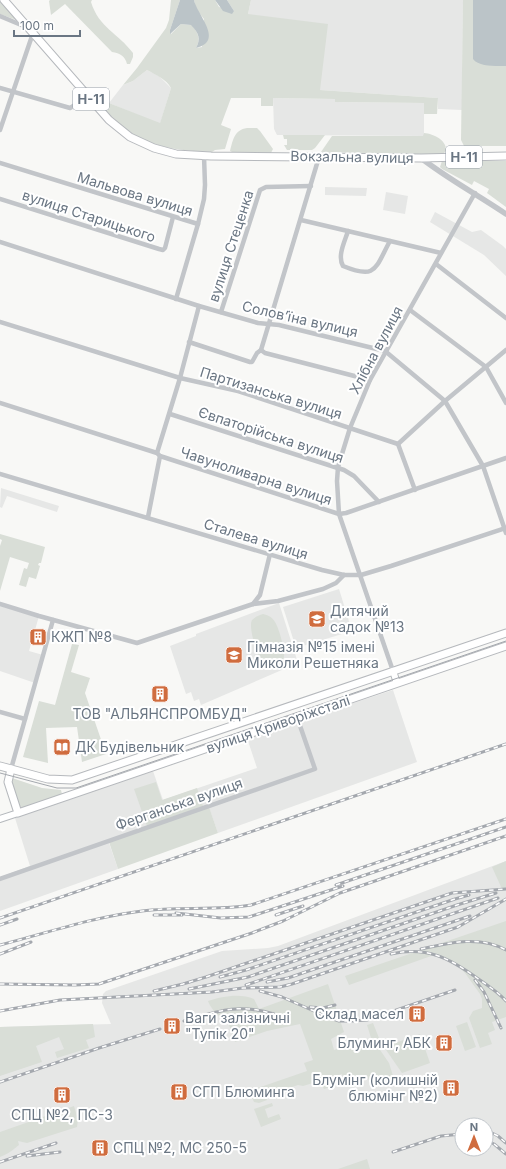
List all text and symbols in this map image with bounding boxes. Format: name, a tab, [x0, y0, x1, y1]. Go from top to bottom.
scale bar	[14, 12, 80, 38]
text: 100 m	[20, 18, 54, 33]
road number: Н-11	[73, 88, 109, 110]
road number: Н-11	[446, 146, 482, 168]
street label: Вокзальна вулиця	[290, 147, 414, 166]
street label: Мальвова вулиця	[75, 168, 195, 219]
street label: вулиця Старицького	[20, 186, 158, 245]
street label: вулиця Стеценка	[204, 188, 257, 304]
street label: Соловʼїна вулиця	[241, 297, 360, 340]
street label: Хлібна вулиця	[345, 303, 406, 397]
street label: Партизанська вулиця	[198, 363, 344, 422]
street label: Євпаторійська вулиця	[196, 403, 346, 466]
street label: Чавуноливарна вулиця	[178, 443, 334, 508]
street label: Сталева вулиця	[202, 515, 310, 562]
place label: Дитячий садок №13	[330, 602, 404, 635]
school or university icon: Дитячий садок №13	[307, 609, 327, 629]
building icon: КЖП №8	[28, 627, 48, 647]
place label: КЖП №8	[51, 628, 112, 645]
place label: Гімназія №15 імені Миколи Решетняка	[247, 638, 379, 671]
school or university icon: Гімназія №15 імені Миколи Решетняка	[224, 645, 244, 665]
building icon: ТОВ "АЛЬЯНСПРОМБУД"	[150, 684, 170, 704]
street label: вулиця Криворіжсталі	[204, 691, 352, 756]
place label: ТОВ "АЛЬЯНСПРОМБУД"	[72, 705, 248, 722]
library icon: ДК Будівельник	[52, 737, 72, 757]
place label: ДК Будівельник	[75, 738, 185, 755]
street label: Ферганська вулиця	[113, 774, 245, 833]
building icon: Склад масел	[407, 1004, 427, 1024]
place label: Склад масел	[315, 1005, 404, 1022]
place label: Ваги залізничні "Тупік 20"	[185, 1009, 290, 1042]
building icon: Ваги залізничні "Тупік 20"	[162, 1016, 182, 1036]
building icon: Блуминг, АБК	[434, 1033, 454, 1053]
place label: Блуминг, АБК	[338, 1034, 432, 1051]
place label: Блумінг (колишній блюмінг №2)	[312, 1071, 438, 1104]
building icon: Блумінг (колишній блюмінг №2)	[441, 1078, 461, 1098]
building icon: СГП Блюминга	[169, 1082, 189, 1102]
place label: СГП Блюминга	[192, 1083, 295, 1100]
building icon: СПЦ №2, ПС-3	[52, 1085, 72, 1105]
place label: СПЦ №2, ПС-3	[11, 1106, 113, 1123]
north arrow	[454, 1117, 494, 1157]
text: N	[470, 1120, 478, 1134]
building icon: СПЦ №2, МС 250-5	[90, 1138, 110, 1158]
place label: СПЦ №2, МС 250-5	[113, 1139, 247, 1156]

